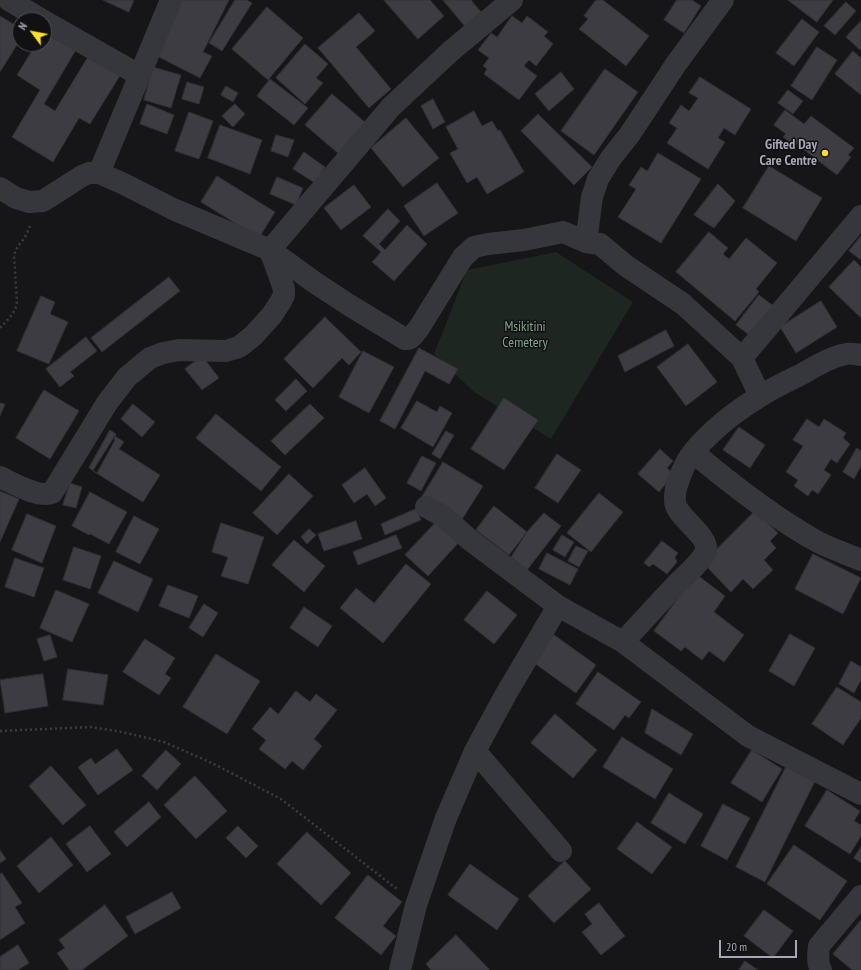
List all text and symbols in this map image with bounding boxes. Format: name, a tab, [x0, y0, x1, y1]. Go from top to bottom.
north arrow	[12, 12, 52, 52]
text: N	[15, 20, 30, 32]
place label: Gifted Day Care Centre	[760, 137, 817, 170]
marker: Gifted Day Care Centre	[820, 148, 830, 158]
park label: Msikitini Cemetery	[502, 319, 548, 352]
scale bar	[721, 932, 799, 958]
text: 20 m	[726, 939, 747, 954]

